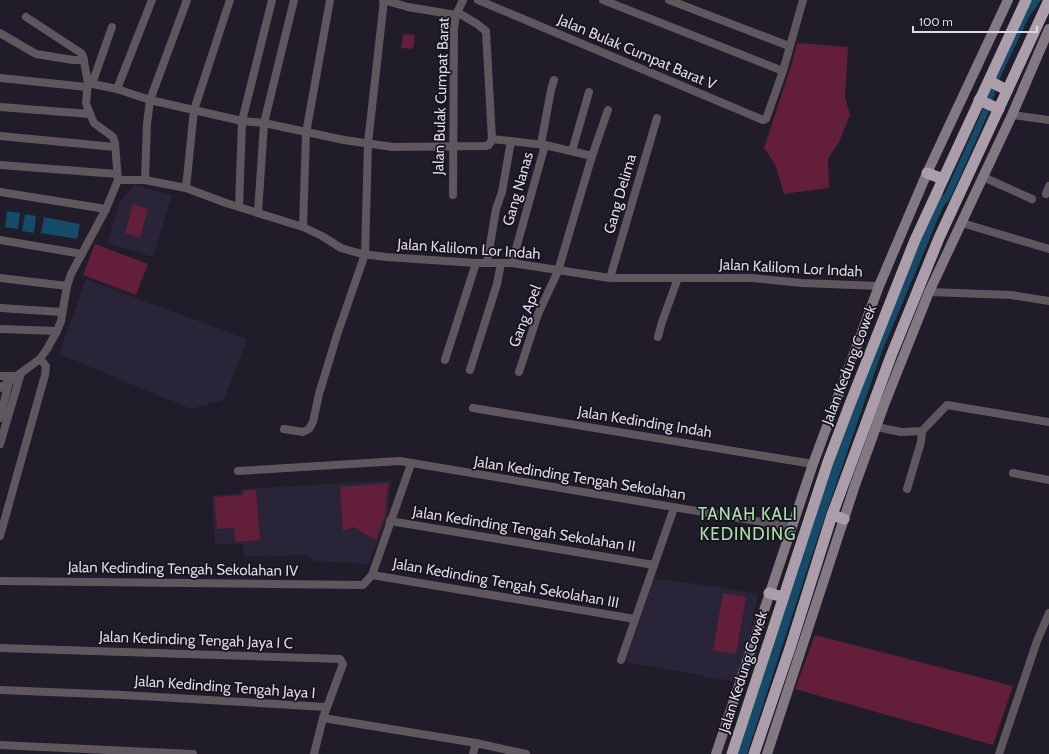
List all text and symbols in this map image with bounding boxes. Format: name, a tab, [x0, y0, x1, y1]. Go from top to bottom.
scale bar	[913, 8, 1037, 34]
street label: Jalan Bulak Cumpat Barat V	[554, 10, 720, 94]
text: 100 m	[919, 14, 953, 29]
street label: Jalan Bulak Cumpat Barat	[429, 17, 453, 176]
street label: Gang Nanas	[499, 150, 537, 228]
street label: Gang Delima	[600, 151, 640, 236]
street label: Jalan Kalilom Lor Indah	[396, 235, 541, 263]
street label: Jalan Kalilom Lor Indah	[718, 255, 863, 281]
street label: Gang Apel	[505, 282, 545, 350]
street label: Jalan Kedung Cowek	[818, 302, 880, 428]
street label: Jalan Kedinding Indah	[576, 402, 713, 441]
street label: Jalan Kedinding Tengah Sekolahan	[472, 452, 687, 504]
street label: Jalan Kedinding Tengah Sekolahan II	[410, 502, 637, 556]
district label: TANAH KALI KEDINDING	[698, 504, 798, 544]
street label: Jalan Kedinding Tengah Sekolahan III	[391, 554, 620, 612]
street label: Jalan Kedinding Tengah Sekolahan IV	[67, 558, 299, 580]
street label: Jalan Kedung Cowek	[715, 609, 771, 736]
street label: Jalan Kedinding Tengah Jaya I C	[98, 628, 293, 652]
street label: Jalan Kedinding Tengah Jaya I	[133, 672, 316, 702]

